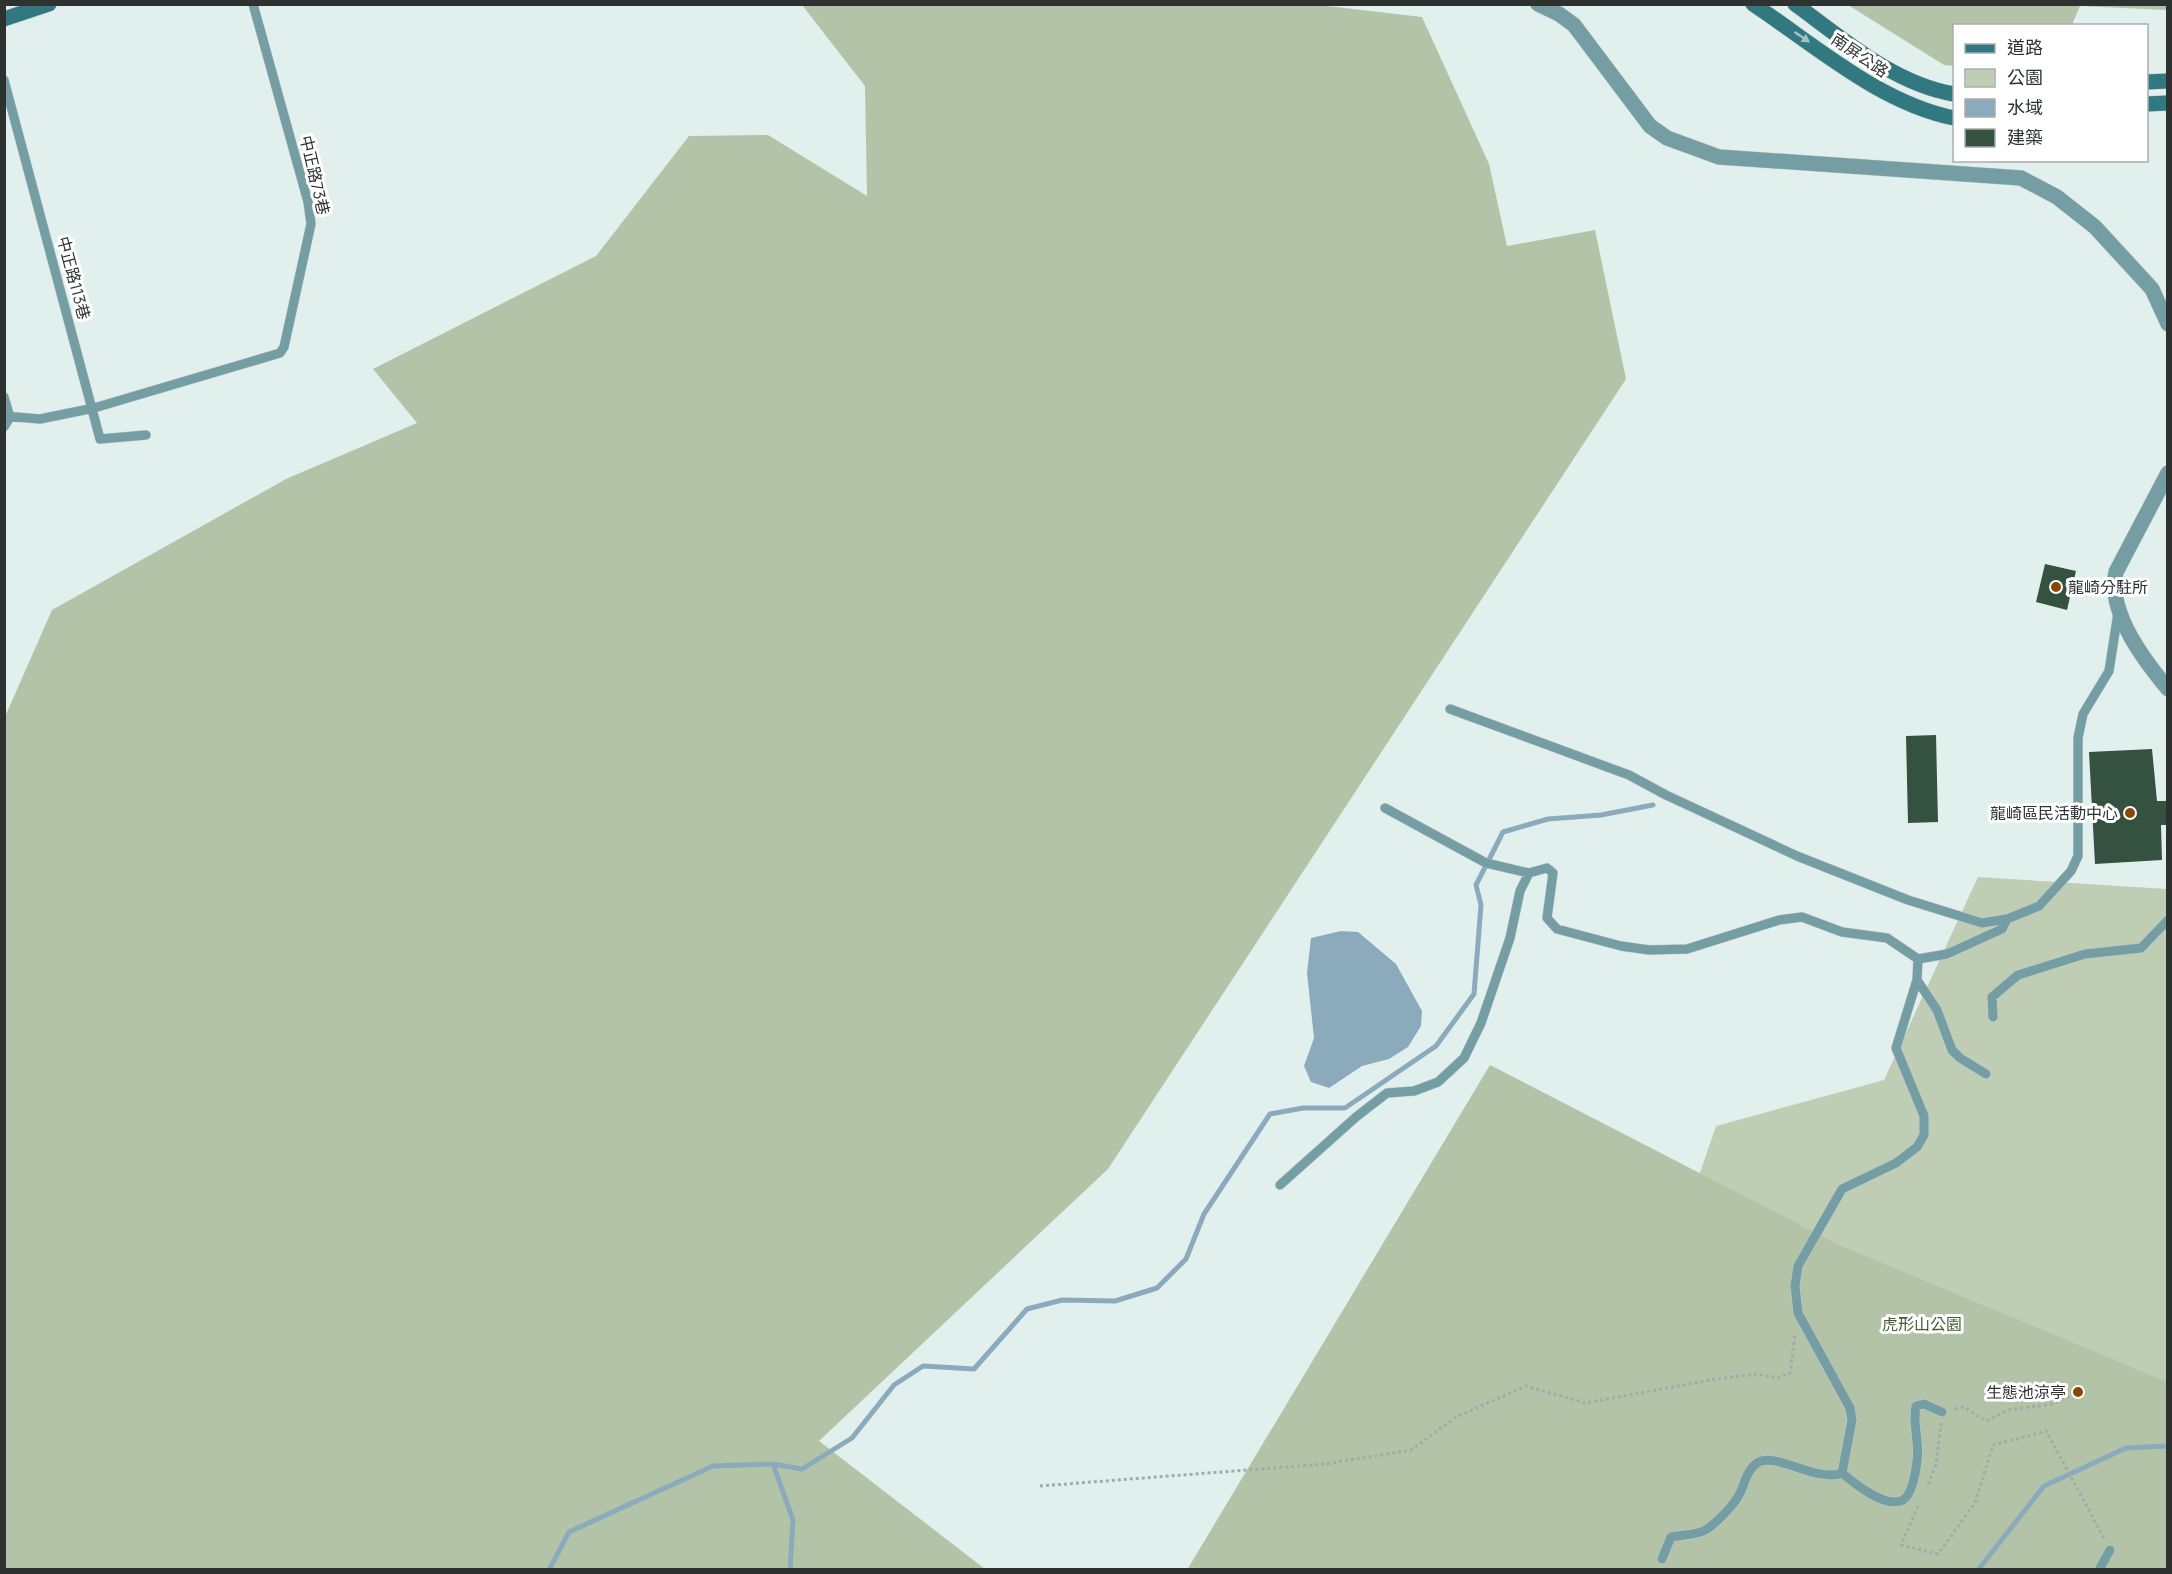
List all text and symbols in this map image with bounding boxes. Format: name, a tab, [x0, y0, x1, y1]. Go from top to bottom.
legend	[1953, 24, 2148, 162]
street label: 南屏公路	[1827, 28, 1893, 82]
one-way arrow	[1794, 31, 1810, 42]
text: 道路	[2007, 35, 2043, 59]
text: 公園	[2007, 65, 2043, 89]
text: 水域	[2007, 95, 2043, 119]
text: 建築	[2007, 125, 2043, 149]
street label: 中正路73巷	[295, 133, 335, 217]
street label: 中正路113巷	[52, 234, 96, 322]
place label: 龍崎分駐所	[2068, 576, 2148, 598]
marker: 龍崎分駐所	[2049, 580, 2063, 594]
place label: 龍崎區民活動中心	[1990, 802, 2118, 824]
marker: 龍崎區民活動中心	[2123, 806, 2137, 820]
park label: 虎形山公園	[1882, 1313, 1962, 1335]
place label: 生態池涼亭	[1986, 1381, 2066, 1403]
marker: 生態池涼亭	[2071, 1385, 2085, 1399]

